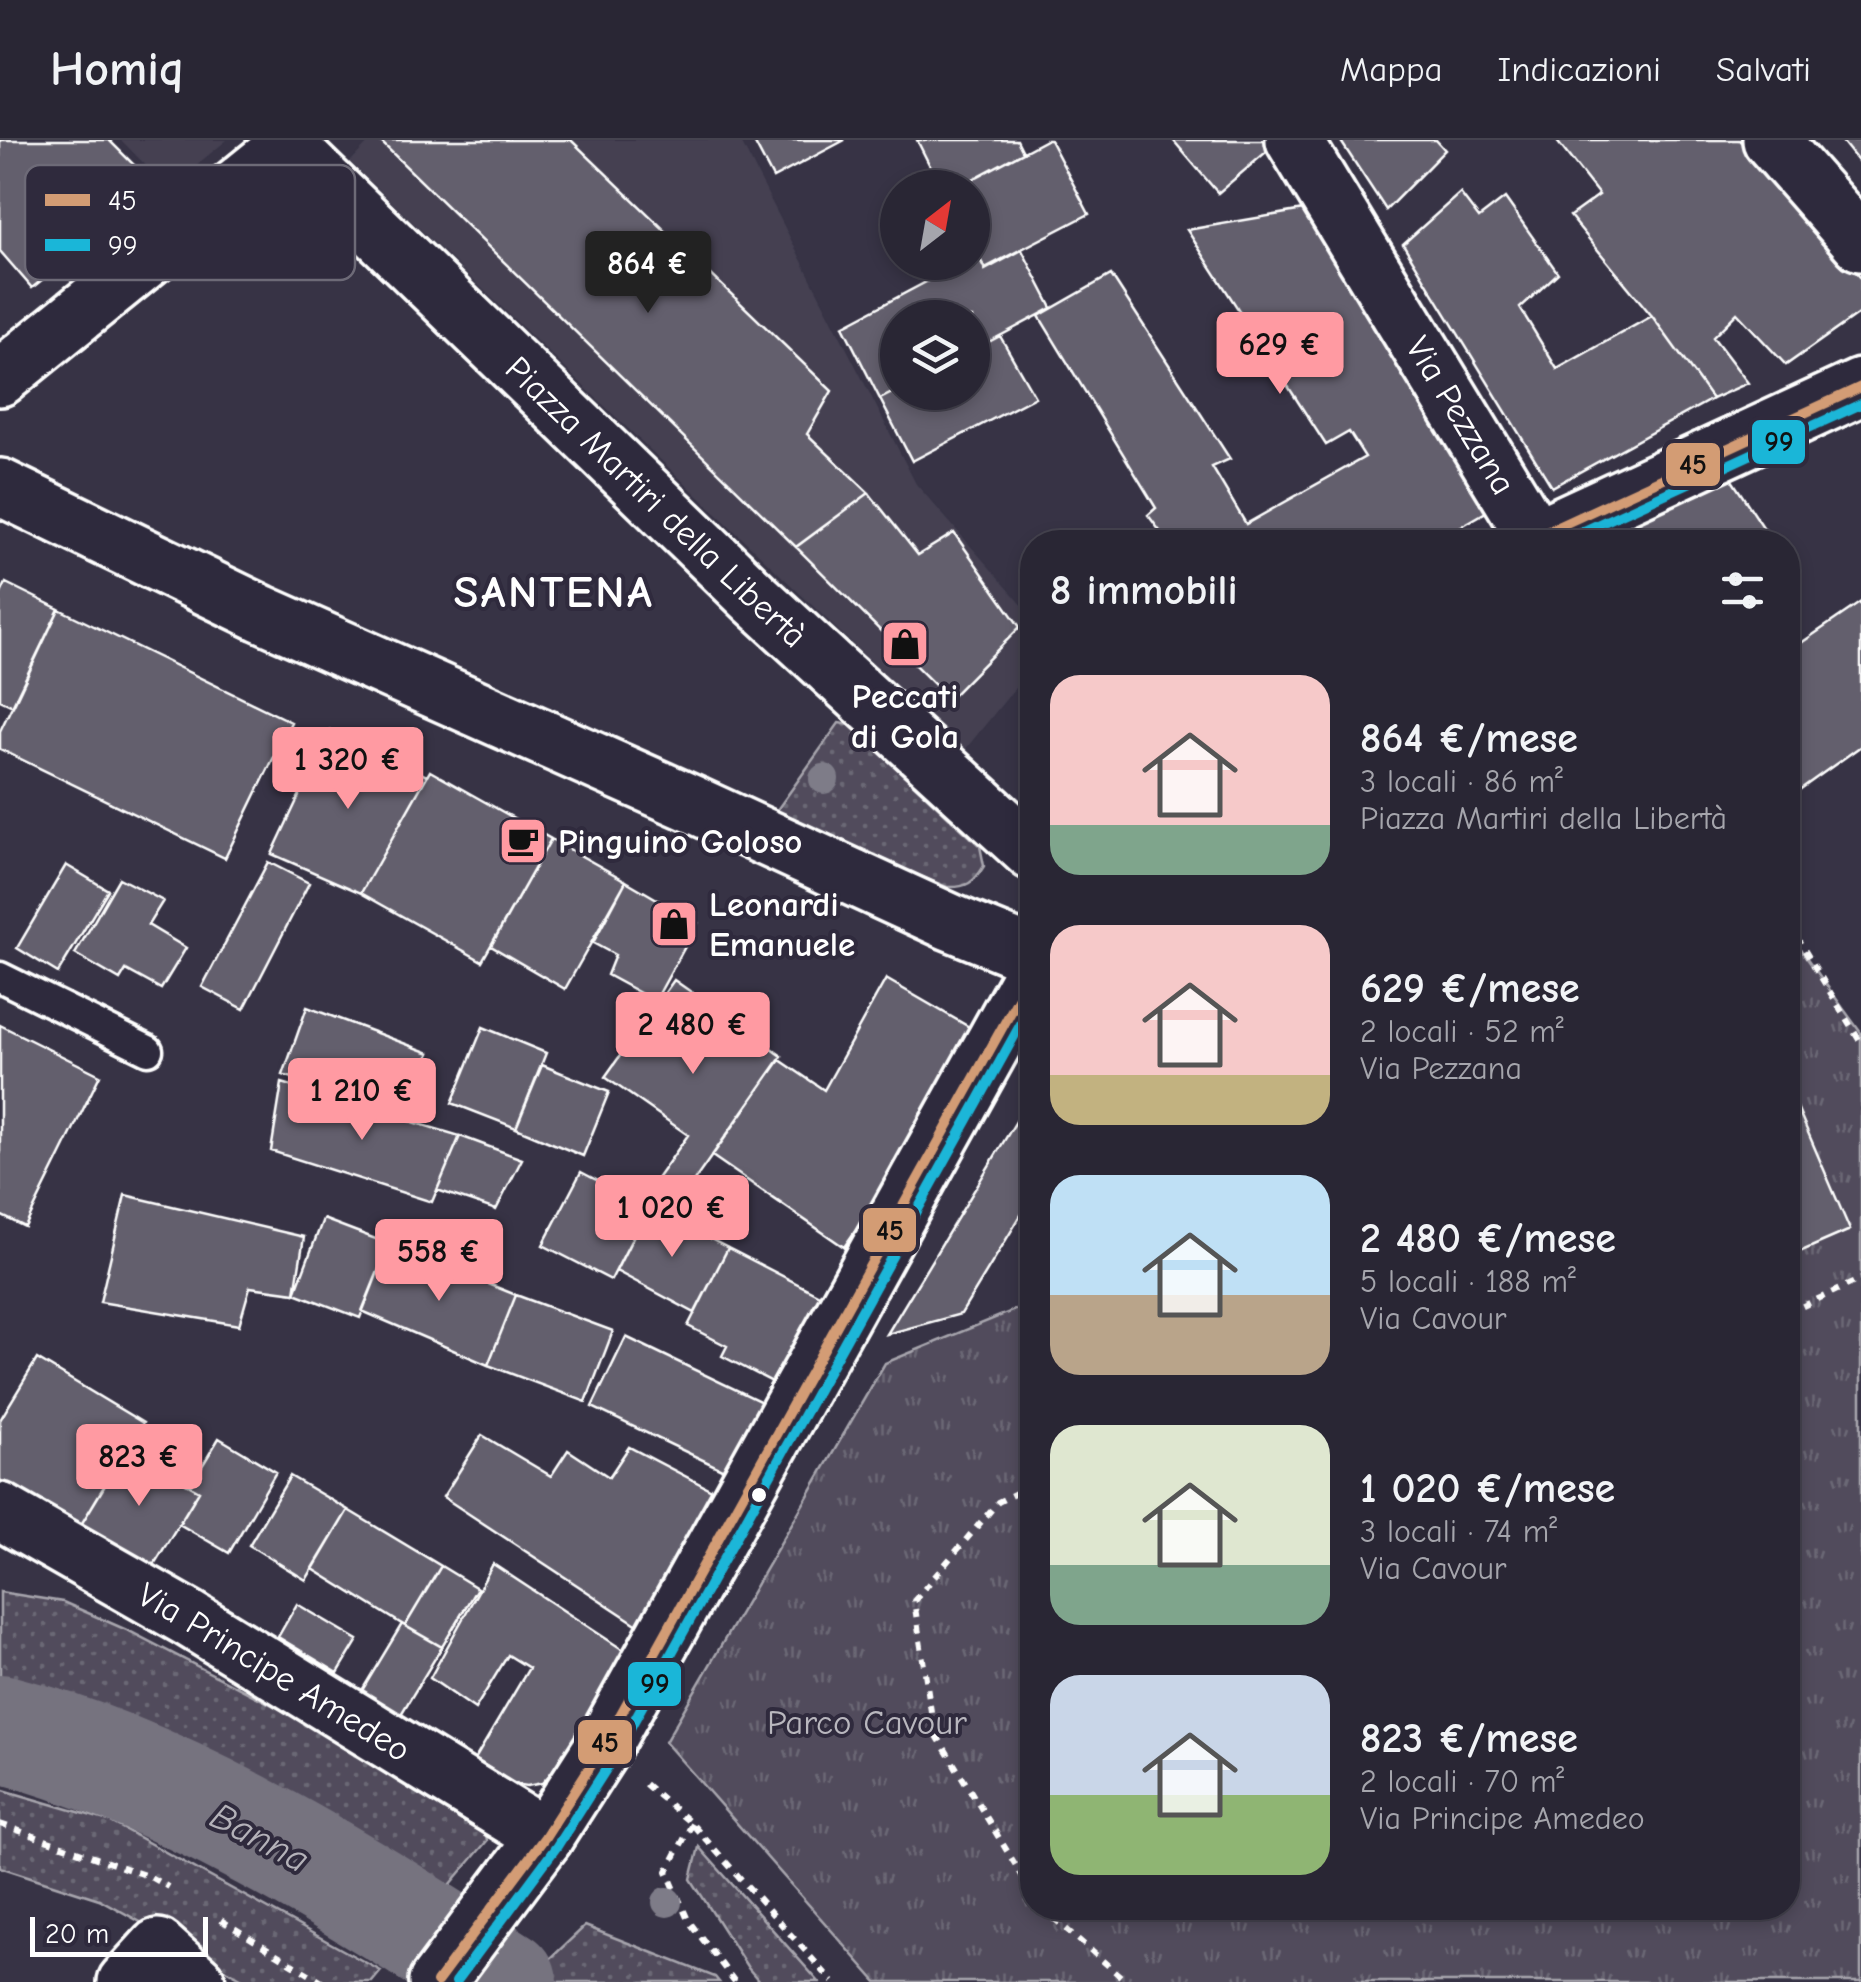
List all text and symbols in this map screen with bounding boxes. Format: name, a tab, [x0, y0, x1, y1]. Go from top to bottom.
text: Homiq	[50, 42, 184, 97]
text: Mappa	[1340, 49, 1443, 90]
text: Indicazioni	[1498, 49, 1661, 90]
text: Salvati	[1716, 49, 1811, 90]
legend	[25, 165, 355, 280]
north arrow	[880, 170, 990, 280]
map controls	[880, 170, 990, 410]
text: 45	[108, 185, 137, 217]
text: 99	[108, 230, 138, 262]
pin: 864 €	[578, 231, 718, 316]
text: 864 €	[607, 245, 689, 282]
button: layers	[880, 300, 990, 410]
pin: 629 €	[1210, 312, 1350, 397]
text: 629 €	[1239, 326, 1321, 363]
street label: Via Pezzana	[1397, 329, 1524, 502]
street label: Piazza Martiri della Libertà	[497, 348, 815, 656]
line badge: 99	[1750, 418, 1807, 466]
text: 99	[1764, 426, 1794, 458]
line badge: 45	[1664, 441, 1722, 488]
text: 45	[1679, 449, 1707, 481]
icon: filters	[1715, 563, 1770, 618]
district label: SANTENA	[454, 566, 654, 618]
text: 8 immobili	[1050, 566, 1238, 615]
shop icon: Peccati di Gola	[879, 618, 931, 670]
place label: Peccati di Gola	[851, 676, 959, 757]
text: 864 €/mese	[1360, 714, 1578, 763]
icon: home	[1130, 715, 1250, 835]
pin: 1 320 €	[256, 727, 440, 812]
text: 1 320 €	[294, 741, 402, 778]
text: 3 locali · 86 m²	[1360, 763, 1563, 800]
text: Piazza Martiri della Libertà	[1360, 800, 1727, 837]
cafe icon: Pinguino Goloso	[497, 815, 549, 867]
place label: Pinguino Goloso	[558, 821, 802, 862]
place label: Leonardi Emanuele	[709, 884, 855, 965]
shop icon: Leonardi Emanuele	[648, 898, 700, 950]
text: 629 €/mese	[1360, 964, 1580, 1013]
icon: home	[1130, 965, 1250, 1085]
pin: 2 480 €	[601, 992, 785, 1077]
text: 2 480 €	[638, 1006, 748, 1043]
text: 2 locali · 52 m²	[1360, 1013, 1564, 1050]
text: Via Pezzana	[1360, 1050, 1522, 1087]
pin: 1 210 €	[270, 1058, 454, 1143]
text: 1 210 €	[310, 1072, 414, 1109]
pin: 1 020 €	[580, 1175, 764, 1260]
text: 1 020 €	[617, 1189, 727, 1226]
line badge: 45	[861, 1206, 918, 1254]
text: 2 480 €/mese	[1360, 1214, 1616, 1263]
text: 45	[876, 1215, 904, 1247]
icon: home	[1130, 1215, 1250, 1335]
pin: 558 €	[369, 1219, 509, 1304]
text: 558 €	[397, 1233, 481, 1270]
text: 5 locali · 188 m²	[1360, 1263, 1576, 1300]
text: Via Cavour	[1360, 1300, 1507, 1337]
pin: 823 €	[69, 1424, 209, 1509]
text: 823 €	[98, 1438, 180, 1475]
text: 1 020 €/mese	[1360, 1464, 1615, 1513]
icon: home	[1130, 1465, 1250, 1585]
unlabelled marker	[749, 1485, 769, 1505]
text: 3 locali · 74 m²	[1360, 1513, 1557, 1550]
text: Via Cavour	[1360, 1550, 1507, 1587]
street label: Via Principe Amedeo	[131, 1574, 418, 1770]
line badge: 99	[626, 1660, 683, 1708]
text: 99	[640, 1668, 670, 1700]
park label: Parco Cavour	[767, 1702, 967, 1743]
text: 823 €/mese	[1360, 1714, 1578, 1763]
icon: home	[1130, 1715, 1250, 1835]
line badge: 45	[576, 1718, 634, 1766]
text: 45	[591, 1727, 619, 1759]
text: 2 locali · 70 m²	[1360, 1763, 1564, 1800]
water label: Banna	[203, 1794, 316, 1882]
text: Via Principe Amedeo	[1360, 1800, 1645, 1837]
scale bar	[30, 1912, 208, 1956]
text: 20 m	[45, 1918, 109, 1950]

